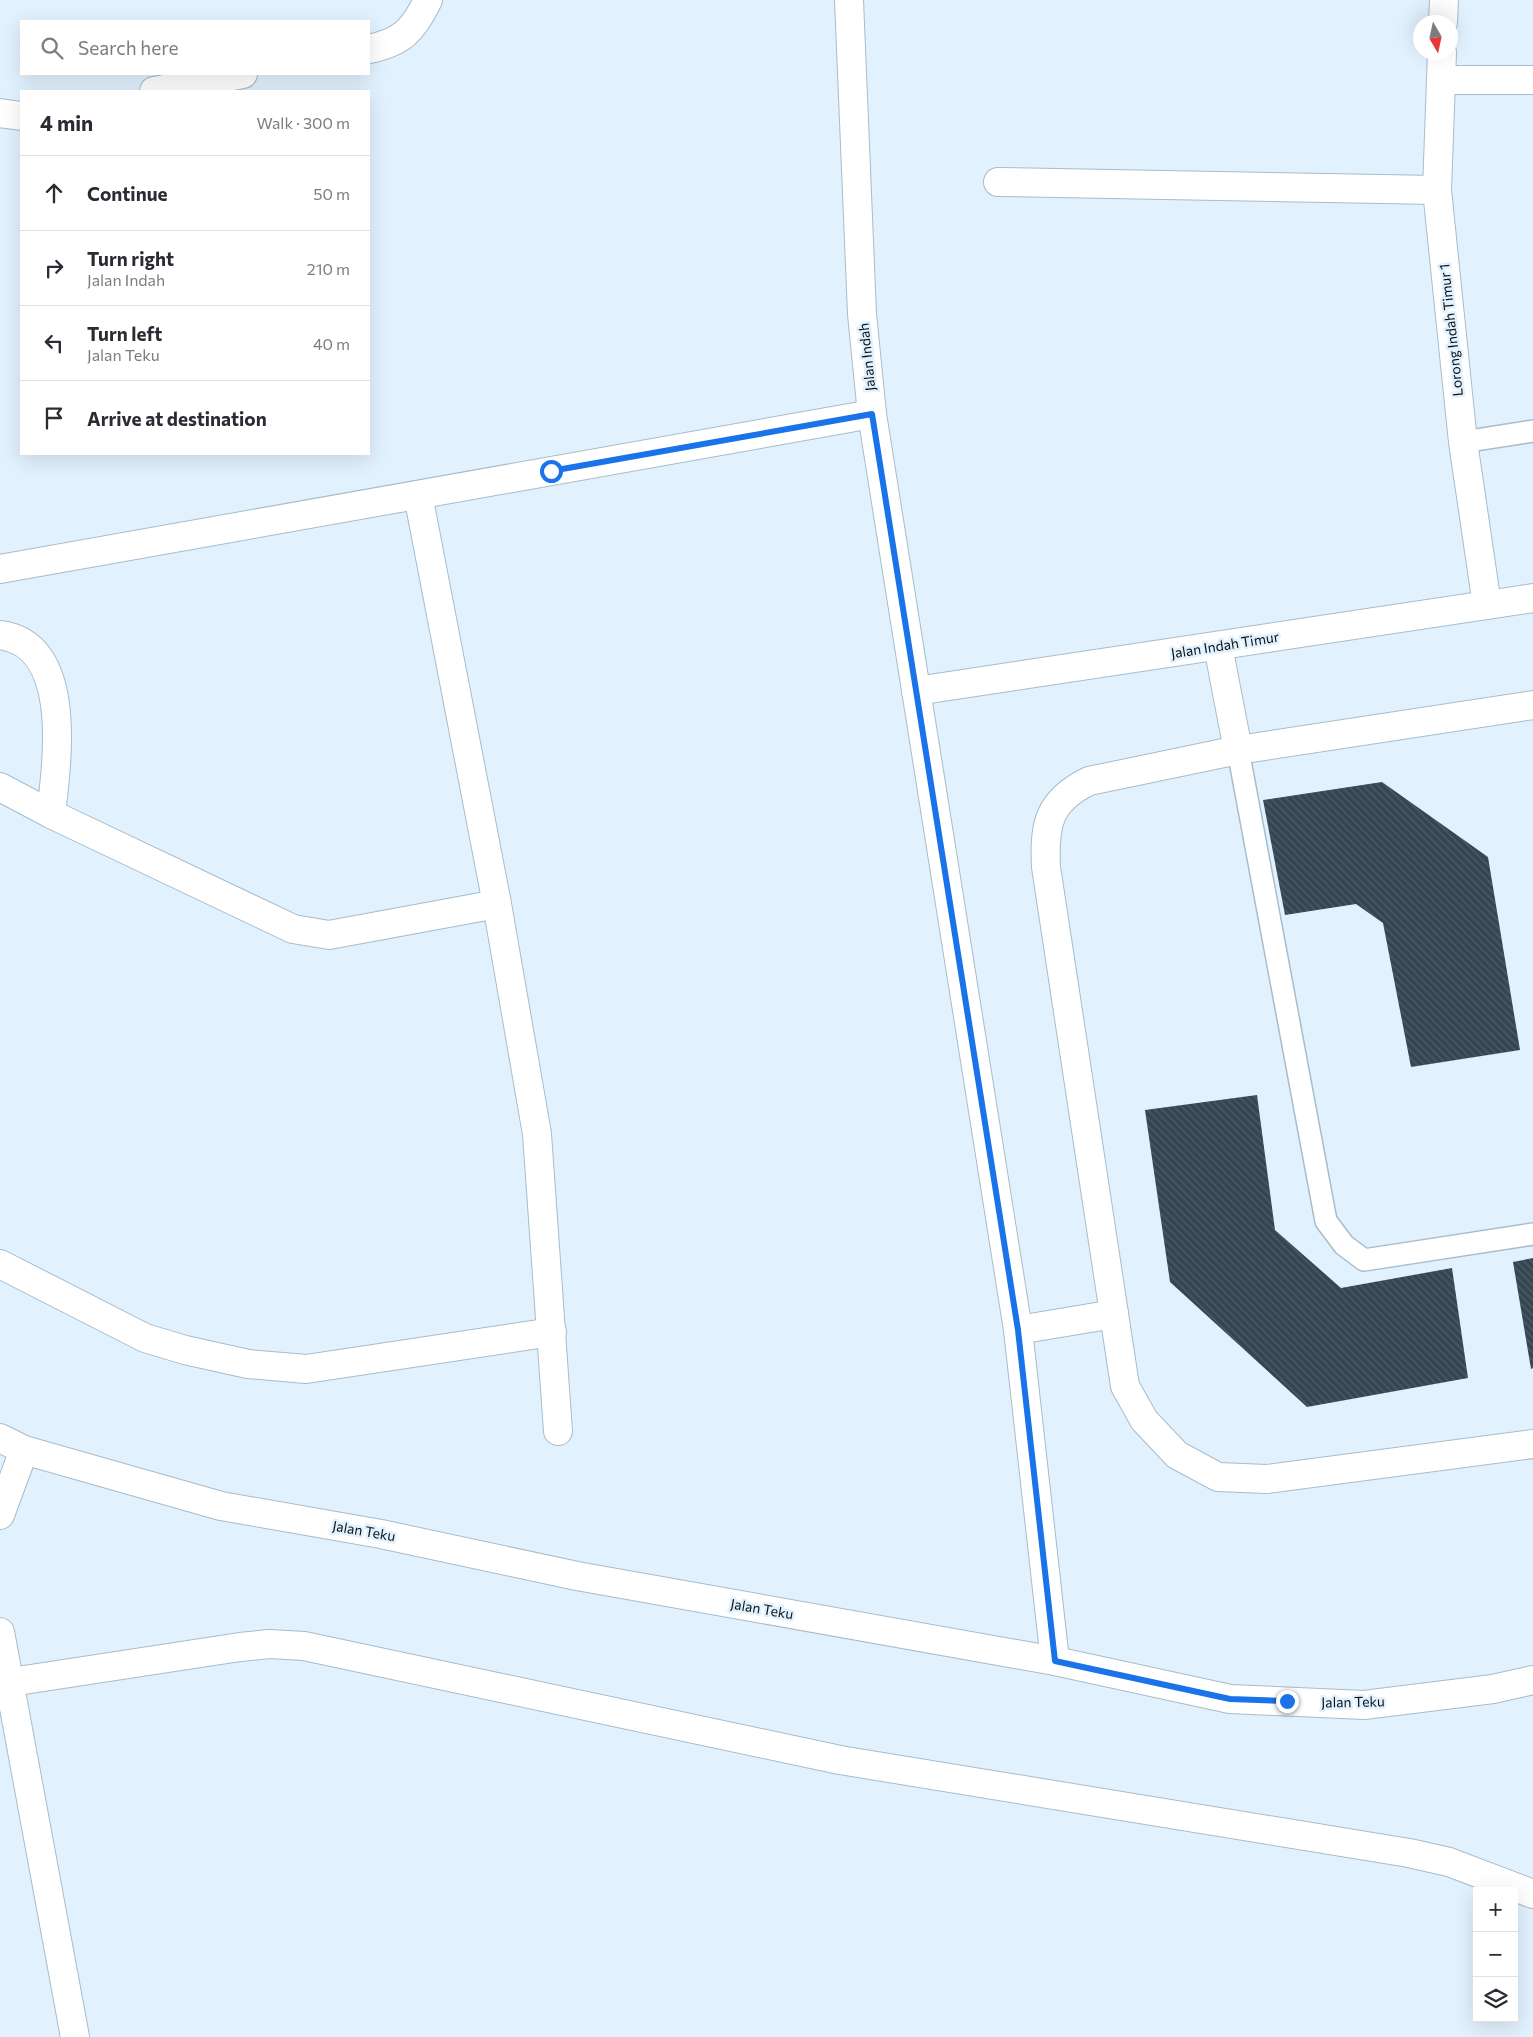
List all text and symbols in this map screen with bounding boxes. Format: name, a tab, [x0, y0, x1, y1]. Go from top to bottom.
north arrow	[1413, 15, 1458, 60]
search box	[20, 20, 370, 75]
icon: search	[38, 34, 66, 62]
text: Search here	[78, 36, 178, 59]
text: 4 min	[40, 110, 93, 135]
text: Walk · 300 m	[256, 113, 350, 132]
icon: ahead	[40, 179, 68, 207]
text: Continue	[87, 182, 167, 205]
text: 50 m	[313, 184, 350, 203]
text: Turn right	[87, 247, 174, 270]
icon: right	[40, 254, 68, 282]
text: 210 m	[307, 259, 350, 278]
street label: Lorong Indah Timur 1	[1435, 263, 1466, 397]
text: Jalan Indah	[87, 270, 165, 289]
text: Turn left	[87, 322, 162, 345]
street label: Jalan Indah	[854, 322, 879, 392]
icon: left	[40, 329, 68, 357]
text: 40 m	[313, 334, 350, 353]
text: Jalan Teku	[87, 345, 160, 364]
icon: arrive	[40, 404, 68, 432]
text: Arrive at destination	[87, 407, 267, 430]
route start	[540, 460, 563, 483]
street label: Jalan Indah Timur	[1170, 628, 1281, 661]
street label: Jalan Teku	[331, 1517, 397, 1544]
street label: Jalan Teku	[729, 1595, 795, 1622]
route end	[1276, 1690, 1299, 1713]
street label: Jalan Teku	[1321, 1692, 1385, 1711]
map controls	[1473, 1887, 1518, 2022]
button: +	[1473, 1887, 1518, 1932]
button: −	[1473, 1932, 1518, 1977]
button: layers	[1473, 1977, 1518, 2022]

